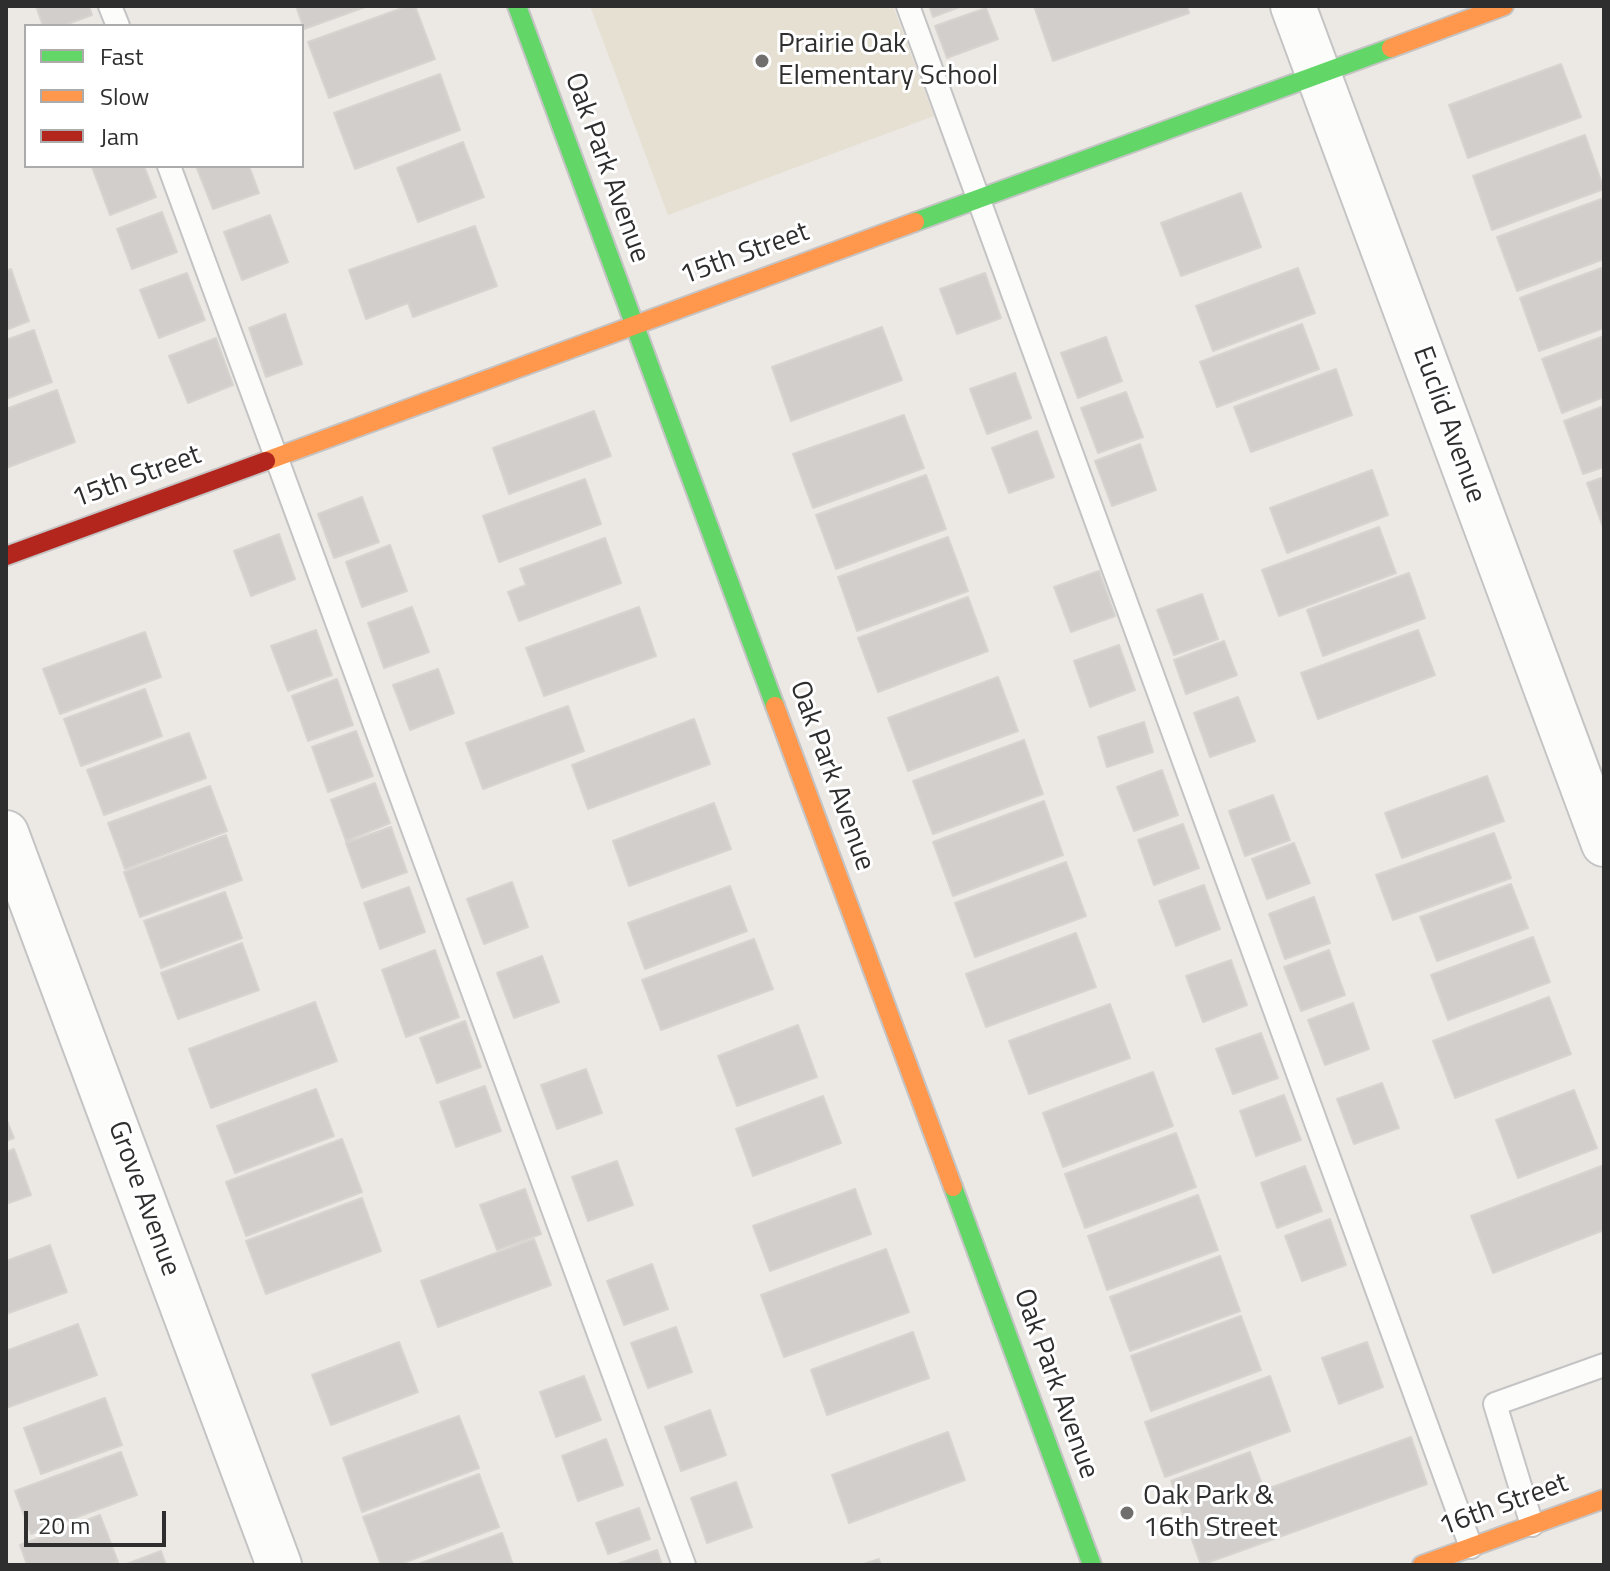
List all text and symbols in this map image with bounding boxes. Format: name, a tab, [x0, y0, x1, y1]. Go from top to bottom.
legend	[24, 24, 304, 168]
place label: Prairie Oak Elementary School	[778, 28, 998, 94]
text: Fast	[100, 38, 143, 74]
marker: Prairie Oak Elementary School	[753, 52, 771, 70]
street label: Oak Park Avenue	[556, 69, 656, 267]
text: Slow	[100, 78, 149, 114]
text: Jam	[100, 118, 139, 154]
street label: 15th Street	[676, 216, 814, 294]
street label: Euclid Avenue	[1404, 342, 1492, 508]
street label: 15th Street	[68, 439, 206, 517]
street label: Oak Park Avenue	[781, 677, 881, 875]
street label: Grove Avenue	[99, 1117, 187, 1281]
street label: Oak Park Avenue	[1005, 1285, 1105, 1483]
street label: 16th Street	[1435, 1467, 1573, 1545]
place label: Oak Park & 16th Street	[1143, 1480, 1278, 1546]
scale bar	[28, 1495, 170, 1545]
marker: Oak Park & 16th Street	[1118, 1504, 1136, 1522]
text: 20 m	[38, 1507, 90, 1543]

